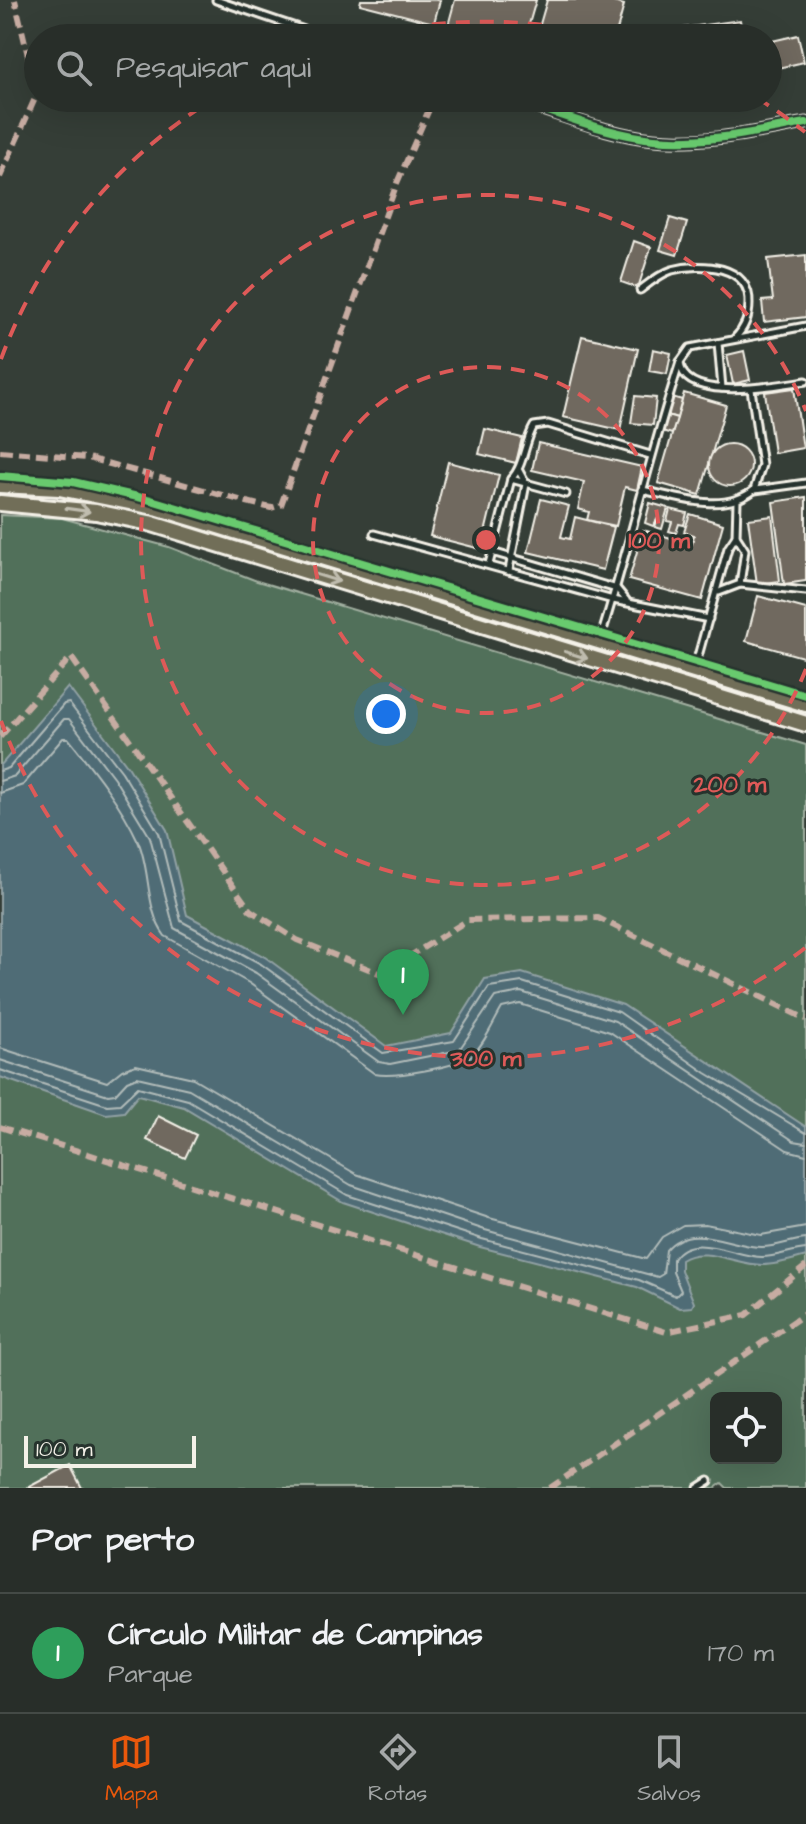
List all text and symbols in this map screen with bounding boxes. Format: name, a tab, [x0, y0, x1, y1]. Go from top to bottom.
search box	[24, 24, 782, 112]
icon: search	[52, 46, 96, 90]
text: Pesquisar aqui	[116, 47, 311, 89]
one-way arrow	[64, 502, 91, 517]
text: 100 m	[628, 524, 690, 558]
centre of rings	[472, 526, 500, 554]
one-way arrow	[315, 572, 340, 586]
one-way arrow	[563, 648, 589, 663]
your location	[366, 694, 406, 734]
text: 200 m	[693, 768, 766, 802]
pin: 1	[377, 949, 429, 1015]
text: 300 m	[450, 1042, 522, 1076]
map controls	[710, 1392, 782, 1464]
button: locate	[710, 1392, 782, 1464]
scale bar	[24, 1432, 196, 1468]
text: 100 m	[36, 1434, 93, 1465]
text: Por perto	[32, 1516, 194, 1564]
text: Círculo Militar de Campinas	[108, 1614, 483, 1656]
text: 1	[56, 1635, 60, 1671]
text: 170 m	[708, 1635, 774, 1671]
text: Parque	[108, 1656, 193, 1692]
tab: Mapa	[105, 1730, 158, 1809]
tab: Rotas	[368, 1730, 427, 1809]
tab: Salvos	[637, 1730, 701, 1809]

